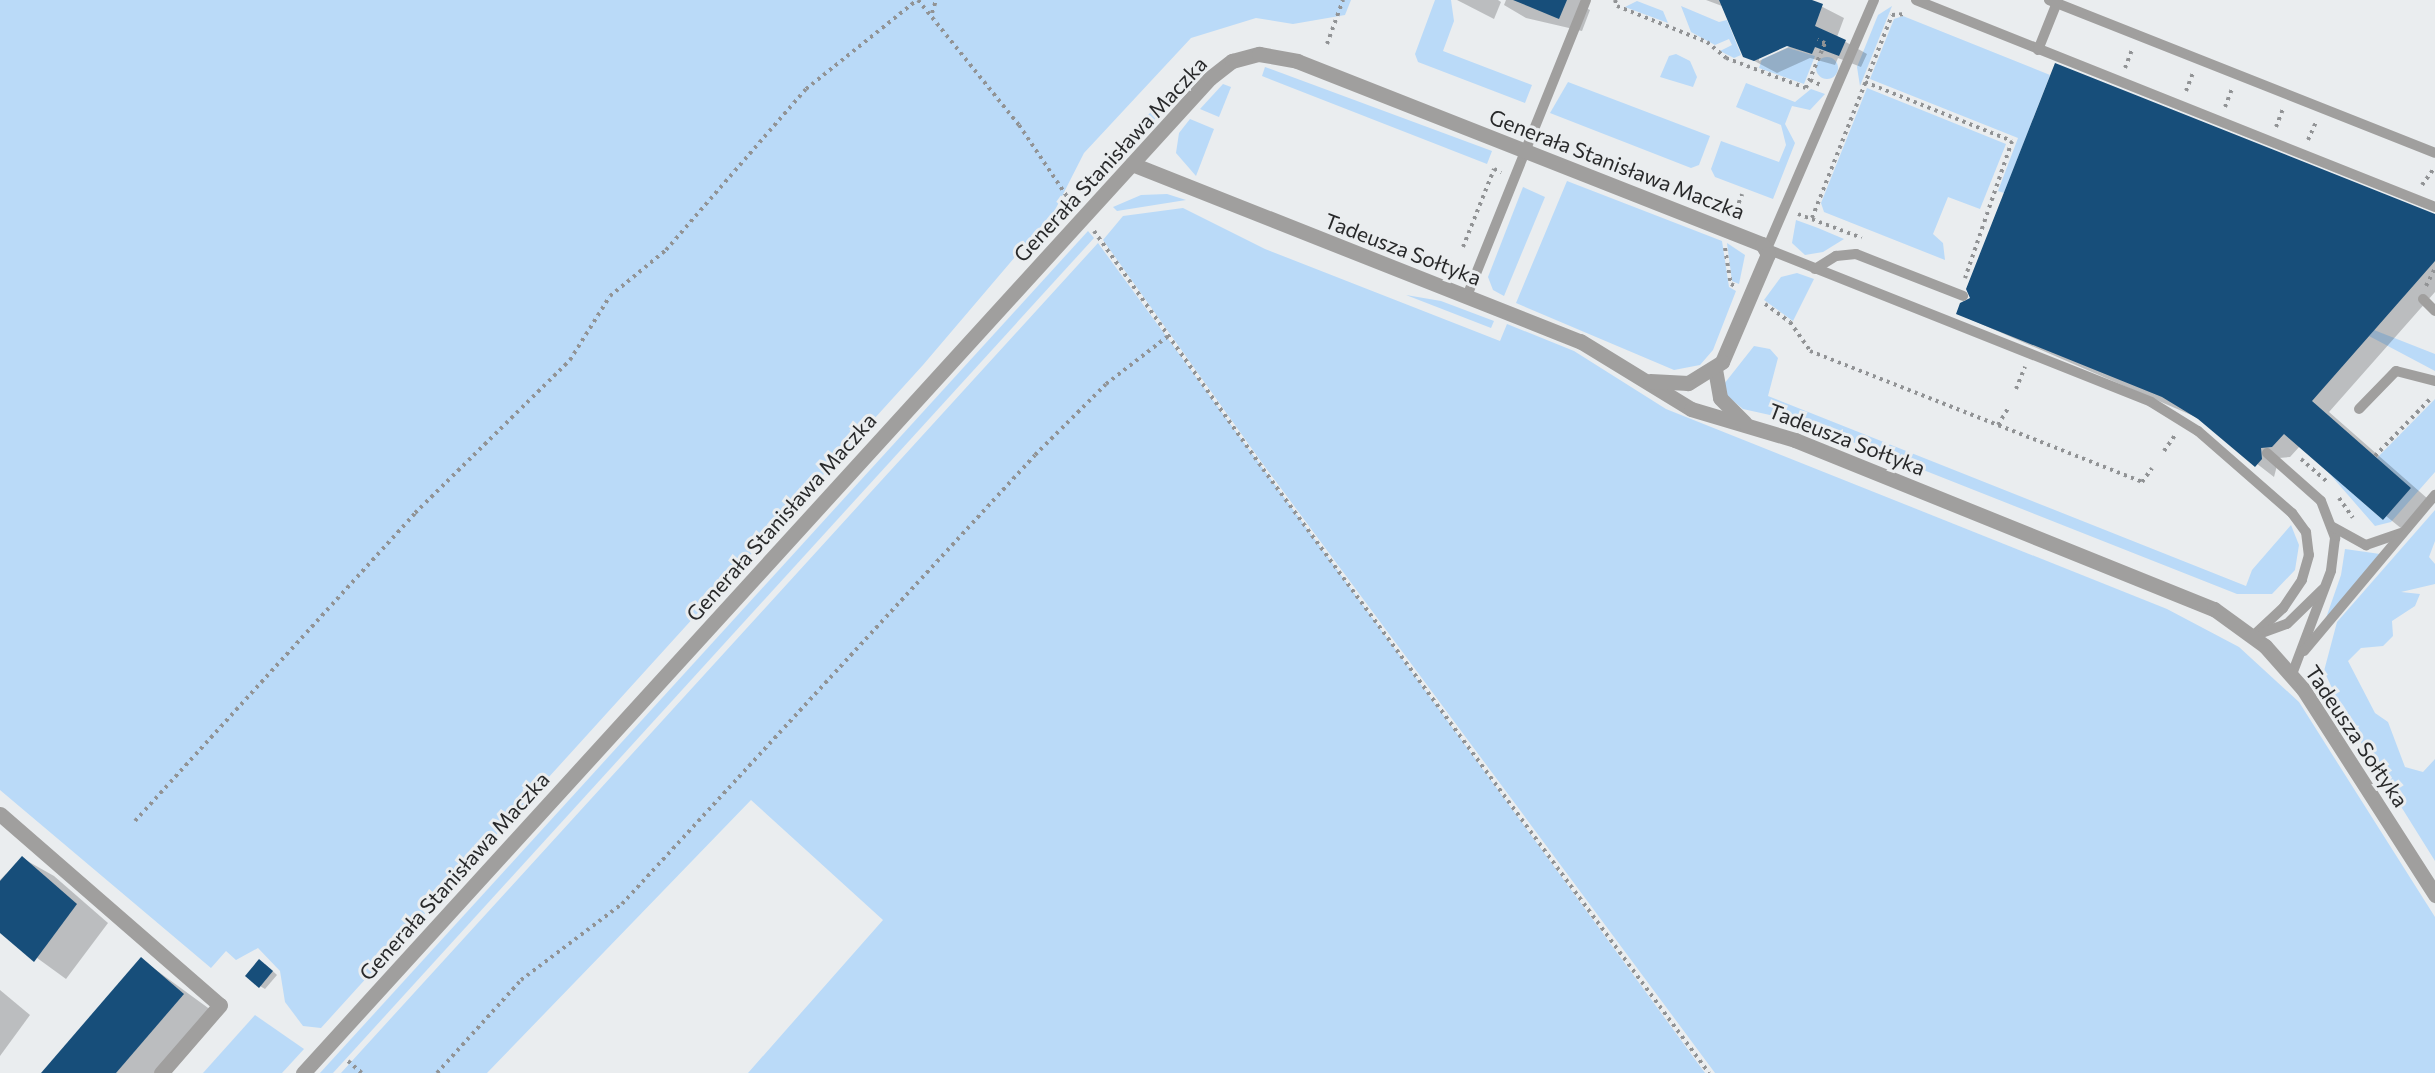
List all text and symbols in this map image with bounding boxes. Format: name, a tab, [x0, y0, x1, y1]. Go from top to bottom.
street label: Generała Stanisława Maczka	[1008, 51, 1212, 267]
street label: Generała Stanisława Maczka	[1486, 104, 1748, 224]
street label: Tadeusza Sołtyka	[1321, 208, 1485, 290]
street label: Tadeusza Sołtyka	[1765, 398, 1929, 480]
street label: Generała Stanisława Maczka	[681, 408, 881, 626]
street label: Tadeusza Sołtyka	[2300, 660, 2414, 812]
street label: Generała Stanisława Maczka	[354, 767, 554, 985]

